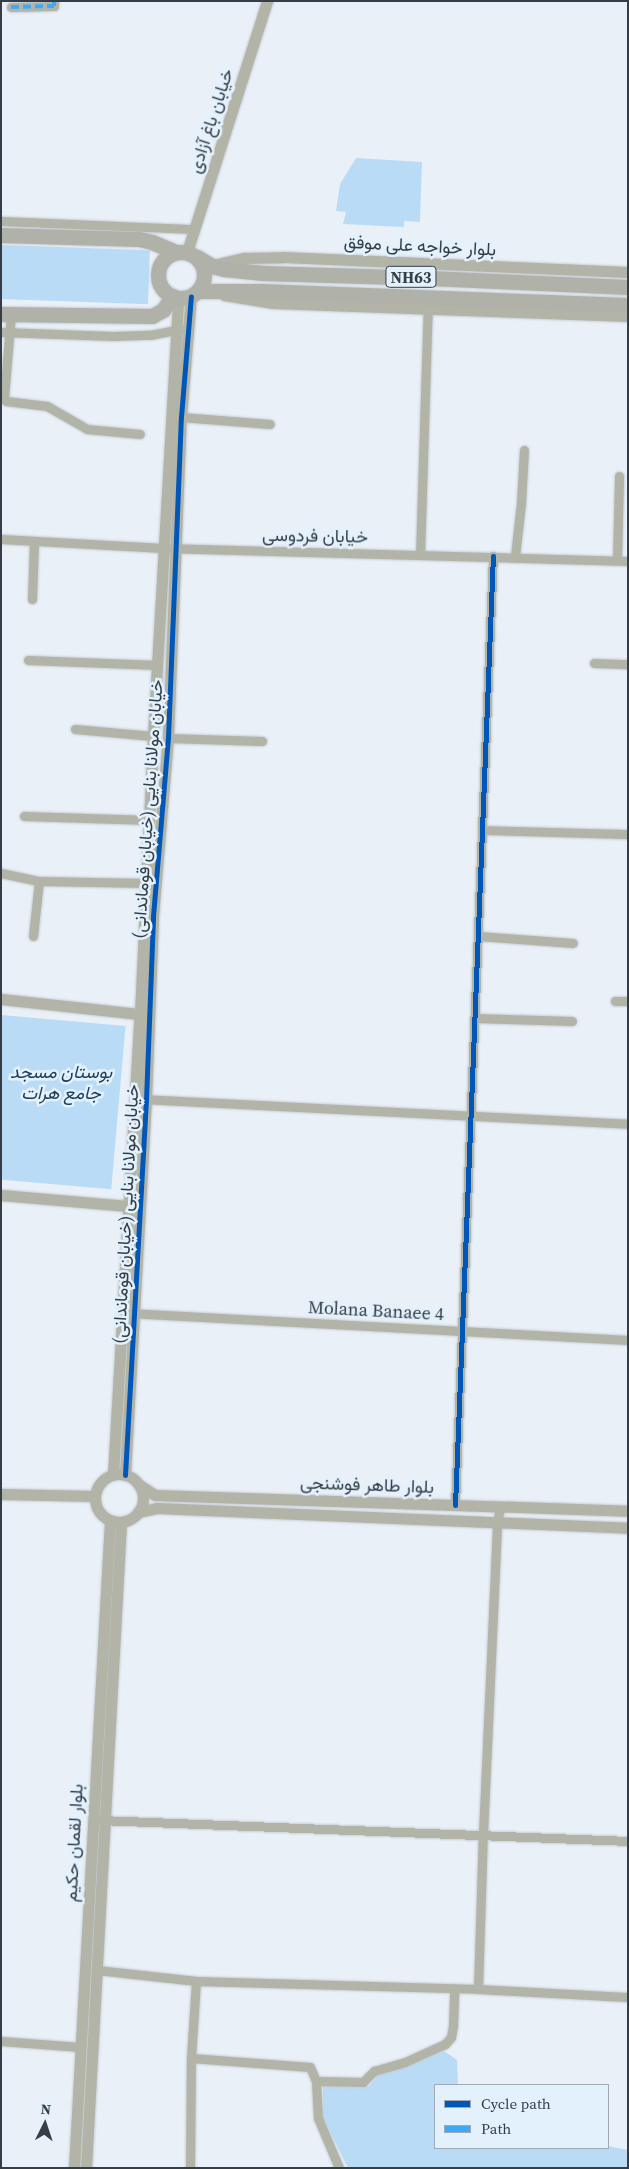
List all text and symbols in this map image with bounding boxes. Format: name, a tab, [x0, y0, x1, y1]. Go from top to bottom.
street label: خیابان باغ آزادی	[184, 66, 238, 176]
street label: بلوار خواجه علی موفق	[343, 231, 497, 261]
road number: NH63	[385, 264, 437, 290]
street label: خیابان فردوسی	[262, 524, 368, 548]
street label: خیابان مولانا بنایی (خیابان قوماندانی)	[128, 679, 168, 939]
park label: بوستان مسجد جامع هرات	[10, 1062, 112, 1104]
street label: خیابان مولانا بنایی (خیابان قوماندانی)	[108, 1084, 144, 1344]
street label: Molana Banaee 4	[307, 1297, 445, 1325]
street label: بلوار طاهر فوشنجی	[300, 1472, 434, 1498]
street label: بلوار لقمان حکیم	[60, 1783, 88, 1903]
legend	[434, 2084, 609, 2149]
text: Cycle path	[481, 2093, 551, 2114]
north arrow	[20, 2099, 70, 2149]
text: N	[40, 2099, 52, 2119]
text: Path	[481, 2118, 511, 2139]

